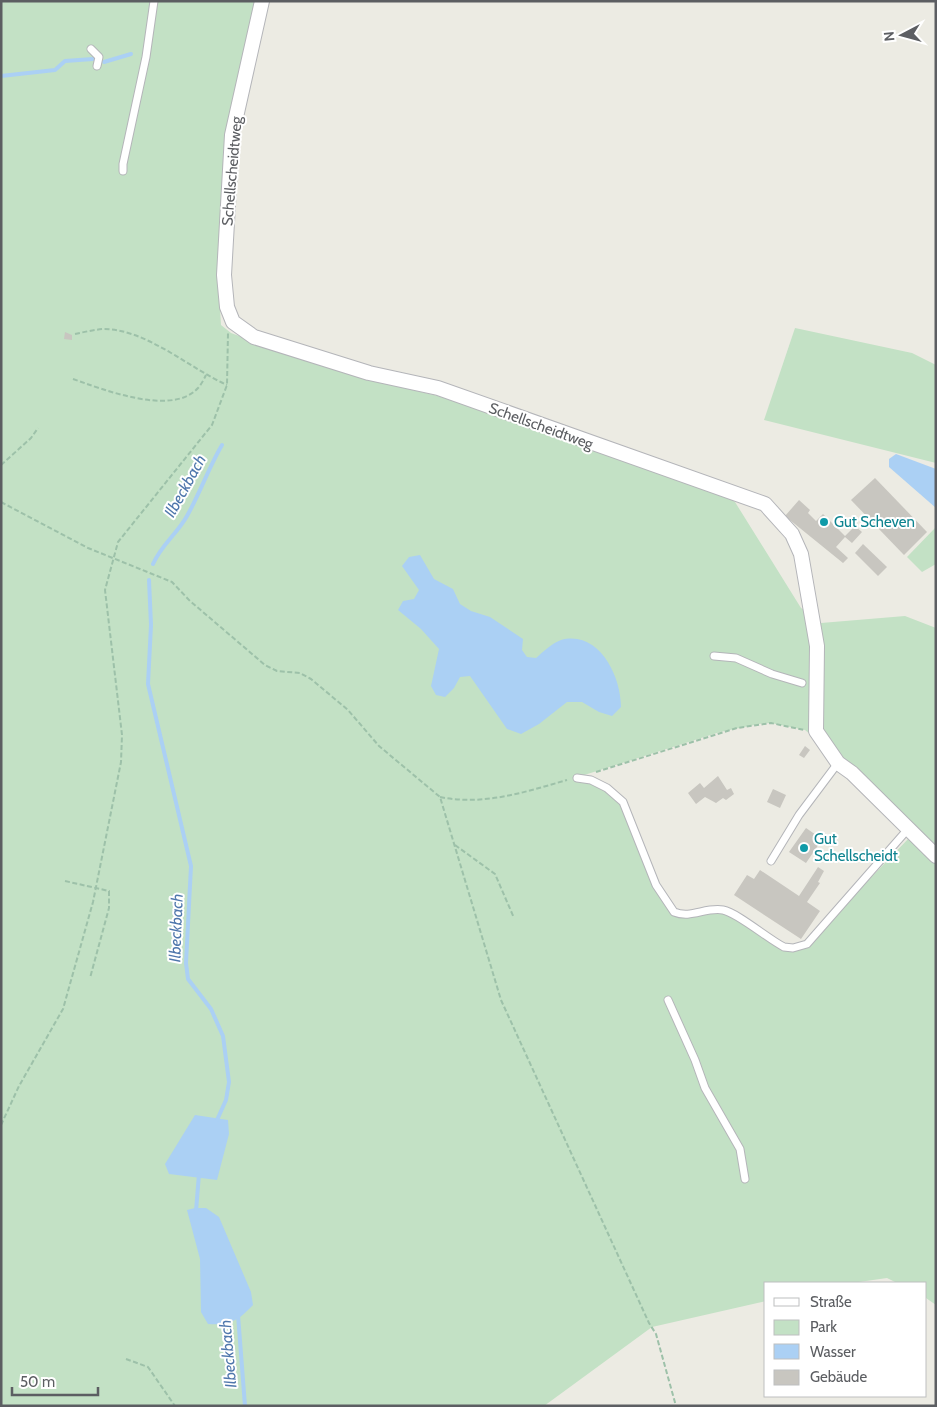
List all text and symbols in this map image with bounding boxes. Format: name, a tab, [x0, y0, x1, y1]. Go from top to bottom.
north arrow	[877, 10, 927, 60]
text: N	[880, 30, 899, 42]
street label: Schellscheidtweg	[218, 115, 246, 226]
street label: Schellscheidtweg	[486, 399, 596, 453]
water label: Ilbeckbach	[160, 451, 210, 521]
place label: Gut Scheven	[834, 513, 915, 531]
marker: Gut Scheven	[818, 516, 830, 528]
place label: Gut Schellscheidt	[814, 830, 898, 865]
marker: Gut Schellscheidt	[798, 842, 810, 854]
water label: Ilbeckbach	[165, 893, 187, 963]
legend	[764, 1282, 927, 1397]
text: Straße	[810, 1293, 852, 1311]
text: Park	[810, 1318, 837, 1336]
water label: Ilbeckbach	[216, 1319, 240, 1389]
text: Wasser	[810, 1343, 856, 1361]
scale bar	[12, 1364, 99, 1396]
text: Gebäude	[810, 1368, 867, 1386]
text: 50 m	[20, 1373, 55, 1391]

